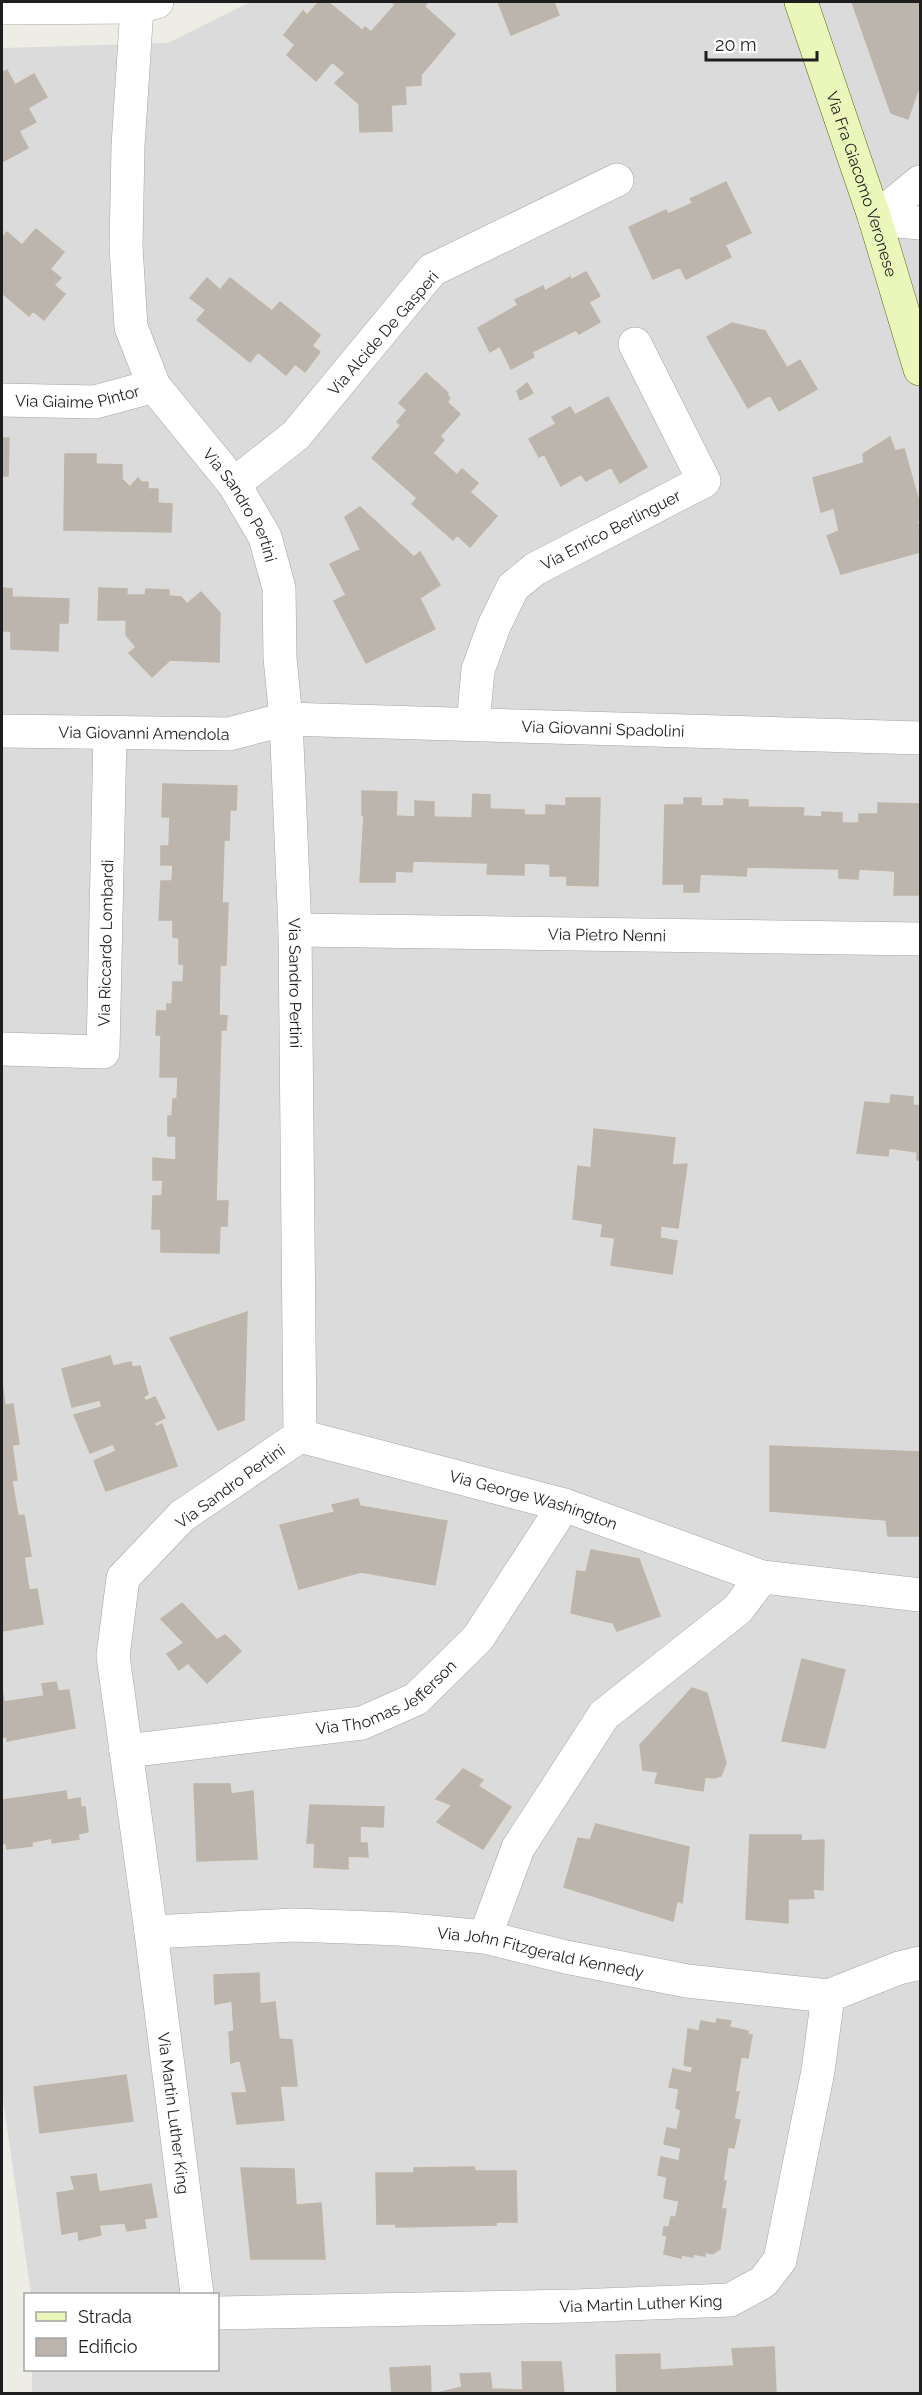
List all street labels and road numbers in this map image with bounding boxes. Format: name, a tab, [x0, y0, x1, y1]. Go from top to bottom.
street label: Via Fra Giacomo Veronese	[822, 89, 901, 279]
street label: Via Alcide De Gasperi	[324, 267, 443, 399]
street label: Via Giaime Pintor	[15, 381, 142, 412]
street label: Via Sandro Pertini	[199, 445, 280, 564]
street label: Via Enrico Berlinguer	[538, 486, 684, 574]
street label: Via Giovanni Spadolini	[521, 717, 685, 741]
street label: Via Giovanni Amendola	[58, 723, 230, 744]
street label: Via Riccardo Lombardi	[95, 859, 117, 1027]
street label: Via Sandro Pertini	[284, 917, 305, 1048]
street label: Via Pietro Nenni	[548, 925, 666, 945]
street label: Via Sandro Pertini	[172, 1440, 289, 1532]
street label: Via George Washington	[447, 1466, 620, 1534]
street label: Via Thomas Jefferson	[315, 1656, 460, 1738]
street label: Via John Fitzgerald Kennedy	[436, 1924, 646, 1982]
street label: Via Martin Luther King	[154, 2031, 193, 2195]
street label: Via Martin Luther King	[559, 2291, 723, 2316]

